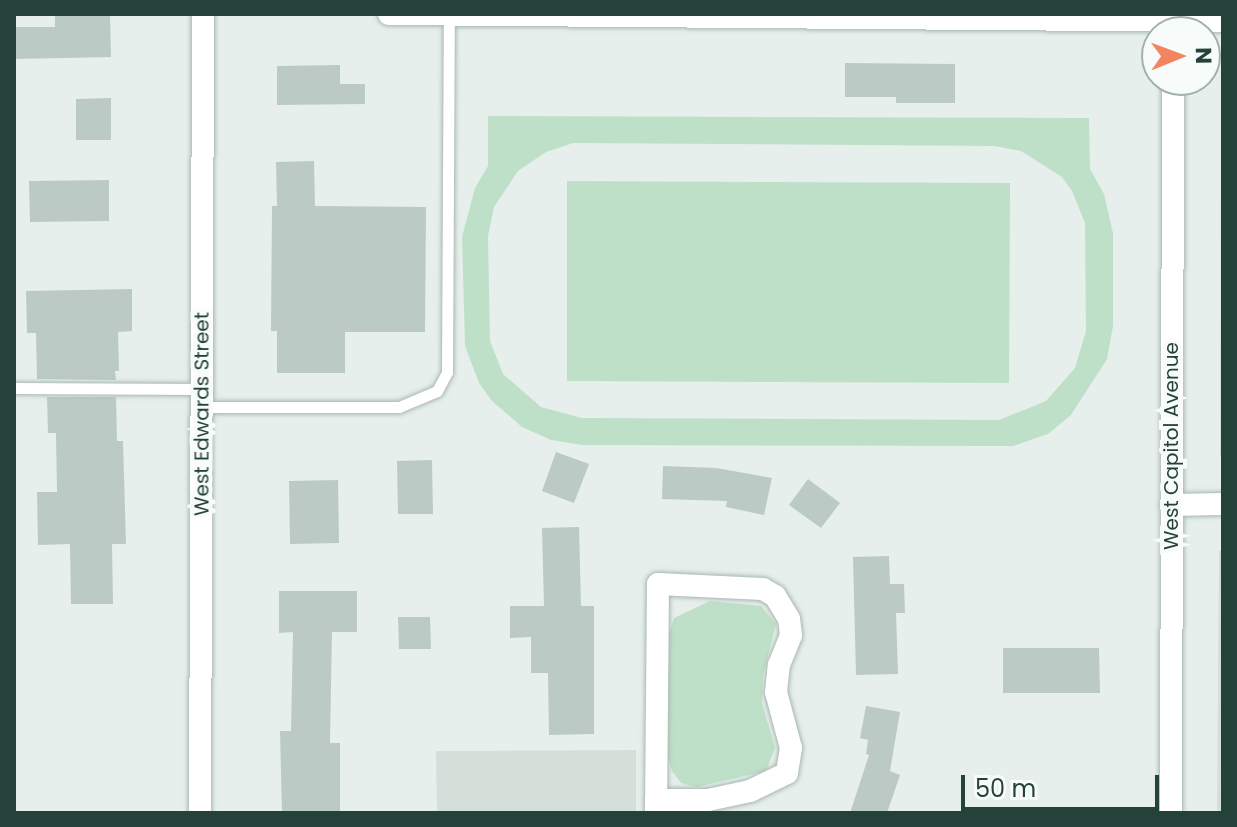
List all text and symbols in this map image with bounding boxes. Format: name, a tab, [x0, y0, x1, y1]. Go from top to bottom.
north arrow	[1141, 16, 1221, 96]
text: N	[1188, 47, 1219, 64]
street label: West Edwards Street	[190, 312, 214, 516]
street label: West Capitol Avenue	[1159, 342, 1183, 550]
scale bar	[965, 759, 1163, 809]
text: 50 m	[975, 772, 1036, 805]

